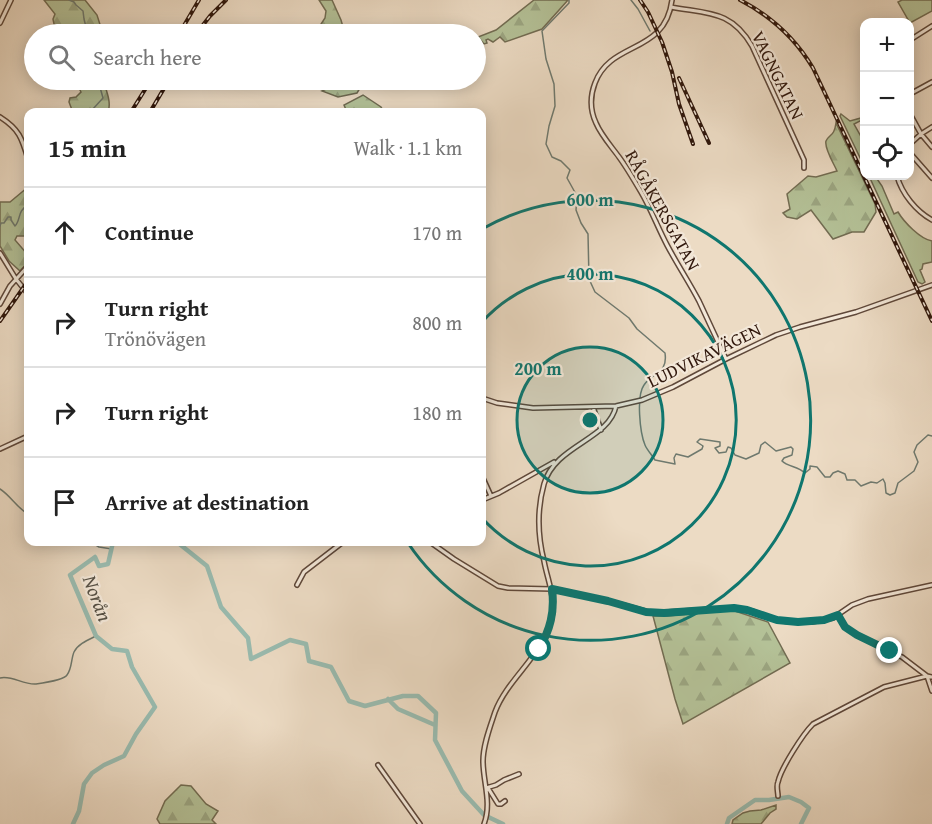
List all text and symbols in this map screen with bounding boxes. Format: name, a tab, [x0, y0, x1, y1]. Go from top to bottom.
map controls	[860, 18, 914, 180]
button: +	[860, 18, 914, 72]
search box	[24, 24, 486, 90]
street label: VAGNGATAN	[745, 26, 811, 124]
icon: search	[45, 41, 78, 74]
text: Search here	[93, 41, 202, 73]
button: −	[860, 72, 914, 126]
button: locate	[860, 126, 914, 180]
text: 15 min	[48, 128, 126, 167]
text: Walk · 1.1 km	[353, 133, 462, 162]
street label: RÅGÅKERSGATAN	[619, 145, 707, 275]
text: 600 m	[566, 186, 614, 213]
icon: ahead	[48, 216, 81, 249]
text: Continue	[105, 216, 194, 248]
text: 170 m	[412, 218, 462, 247]
text: 400 m	[566, 260, 614, 287]
text: Turn right	[105, 292, 208, 324]
icon: right	[48, 306, 81, 339]
text: 800 m	[412, 308, 462, 337]
street label: LUDVIKAVÄGEN	[643, 316, 766, 394]
text: Trönövägen	[105, 324, 206, 353]
text: 200 m	[514, 355, 562, 382]
icon: right	[48, 396, 81, 429]
text: Turn right	[105, 396, 208, 428]
text: 180 m	[412, 398, 462, 427]
centre of rings	[580, 410, 600, 430]
icon: arrive	[48, 486, 81, 519]
text: Arrive at destination	[105, 486, 309, 518]
water label: Norån	[76, 570, 120, 625]
route start	[525, 635, 551, 661]
route end	[876, 637, 902, 663]

